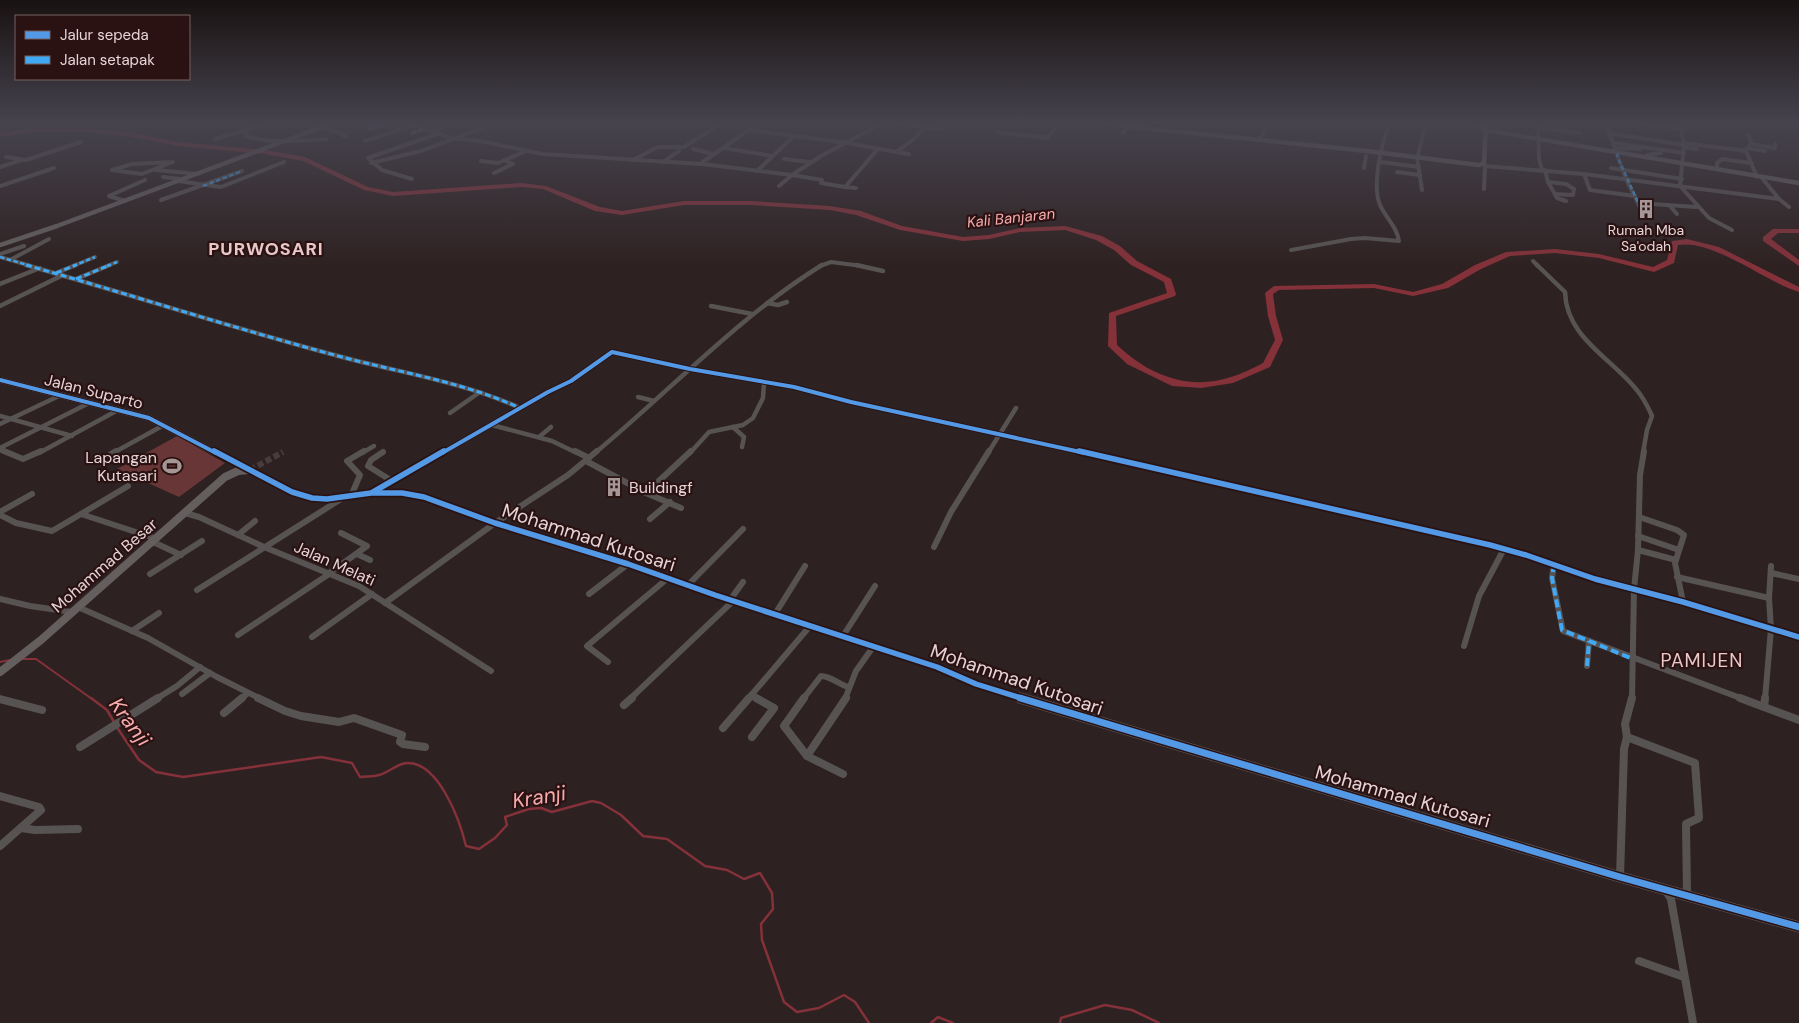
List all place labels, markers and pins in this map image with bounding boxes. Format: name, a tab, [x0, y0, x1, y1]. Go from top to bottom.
building icon: Rumah Mba Sa'odah	[1635, 198, 1657, 220]
place label: Rumah Mba Sa'odah	[1608, 221, 1684, 255]
place label: Lapangan Kutasari	[85, 447, 157, 486]
sports icon: Lapangan Kutasari	[161, 455, 183, 477]
building icon: Buildingf	[603, 476, 625, 498]
place label: Buildingf	[629, 477, 693, 498]

